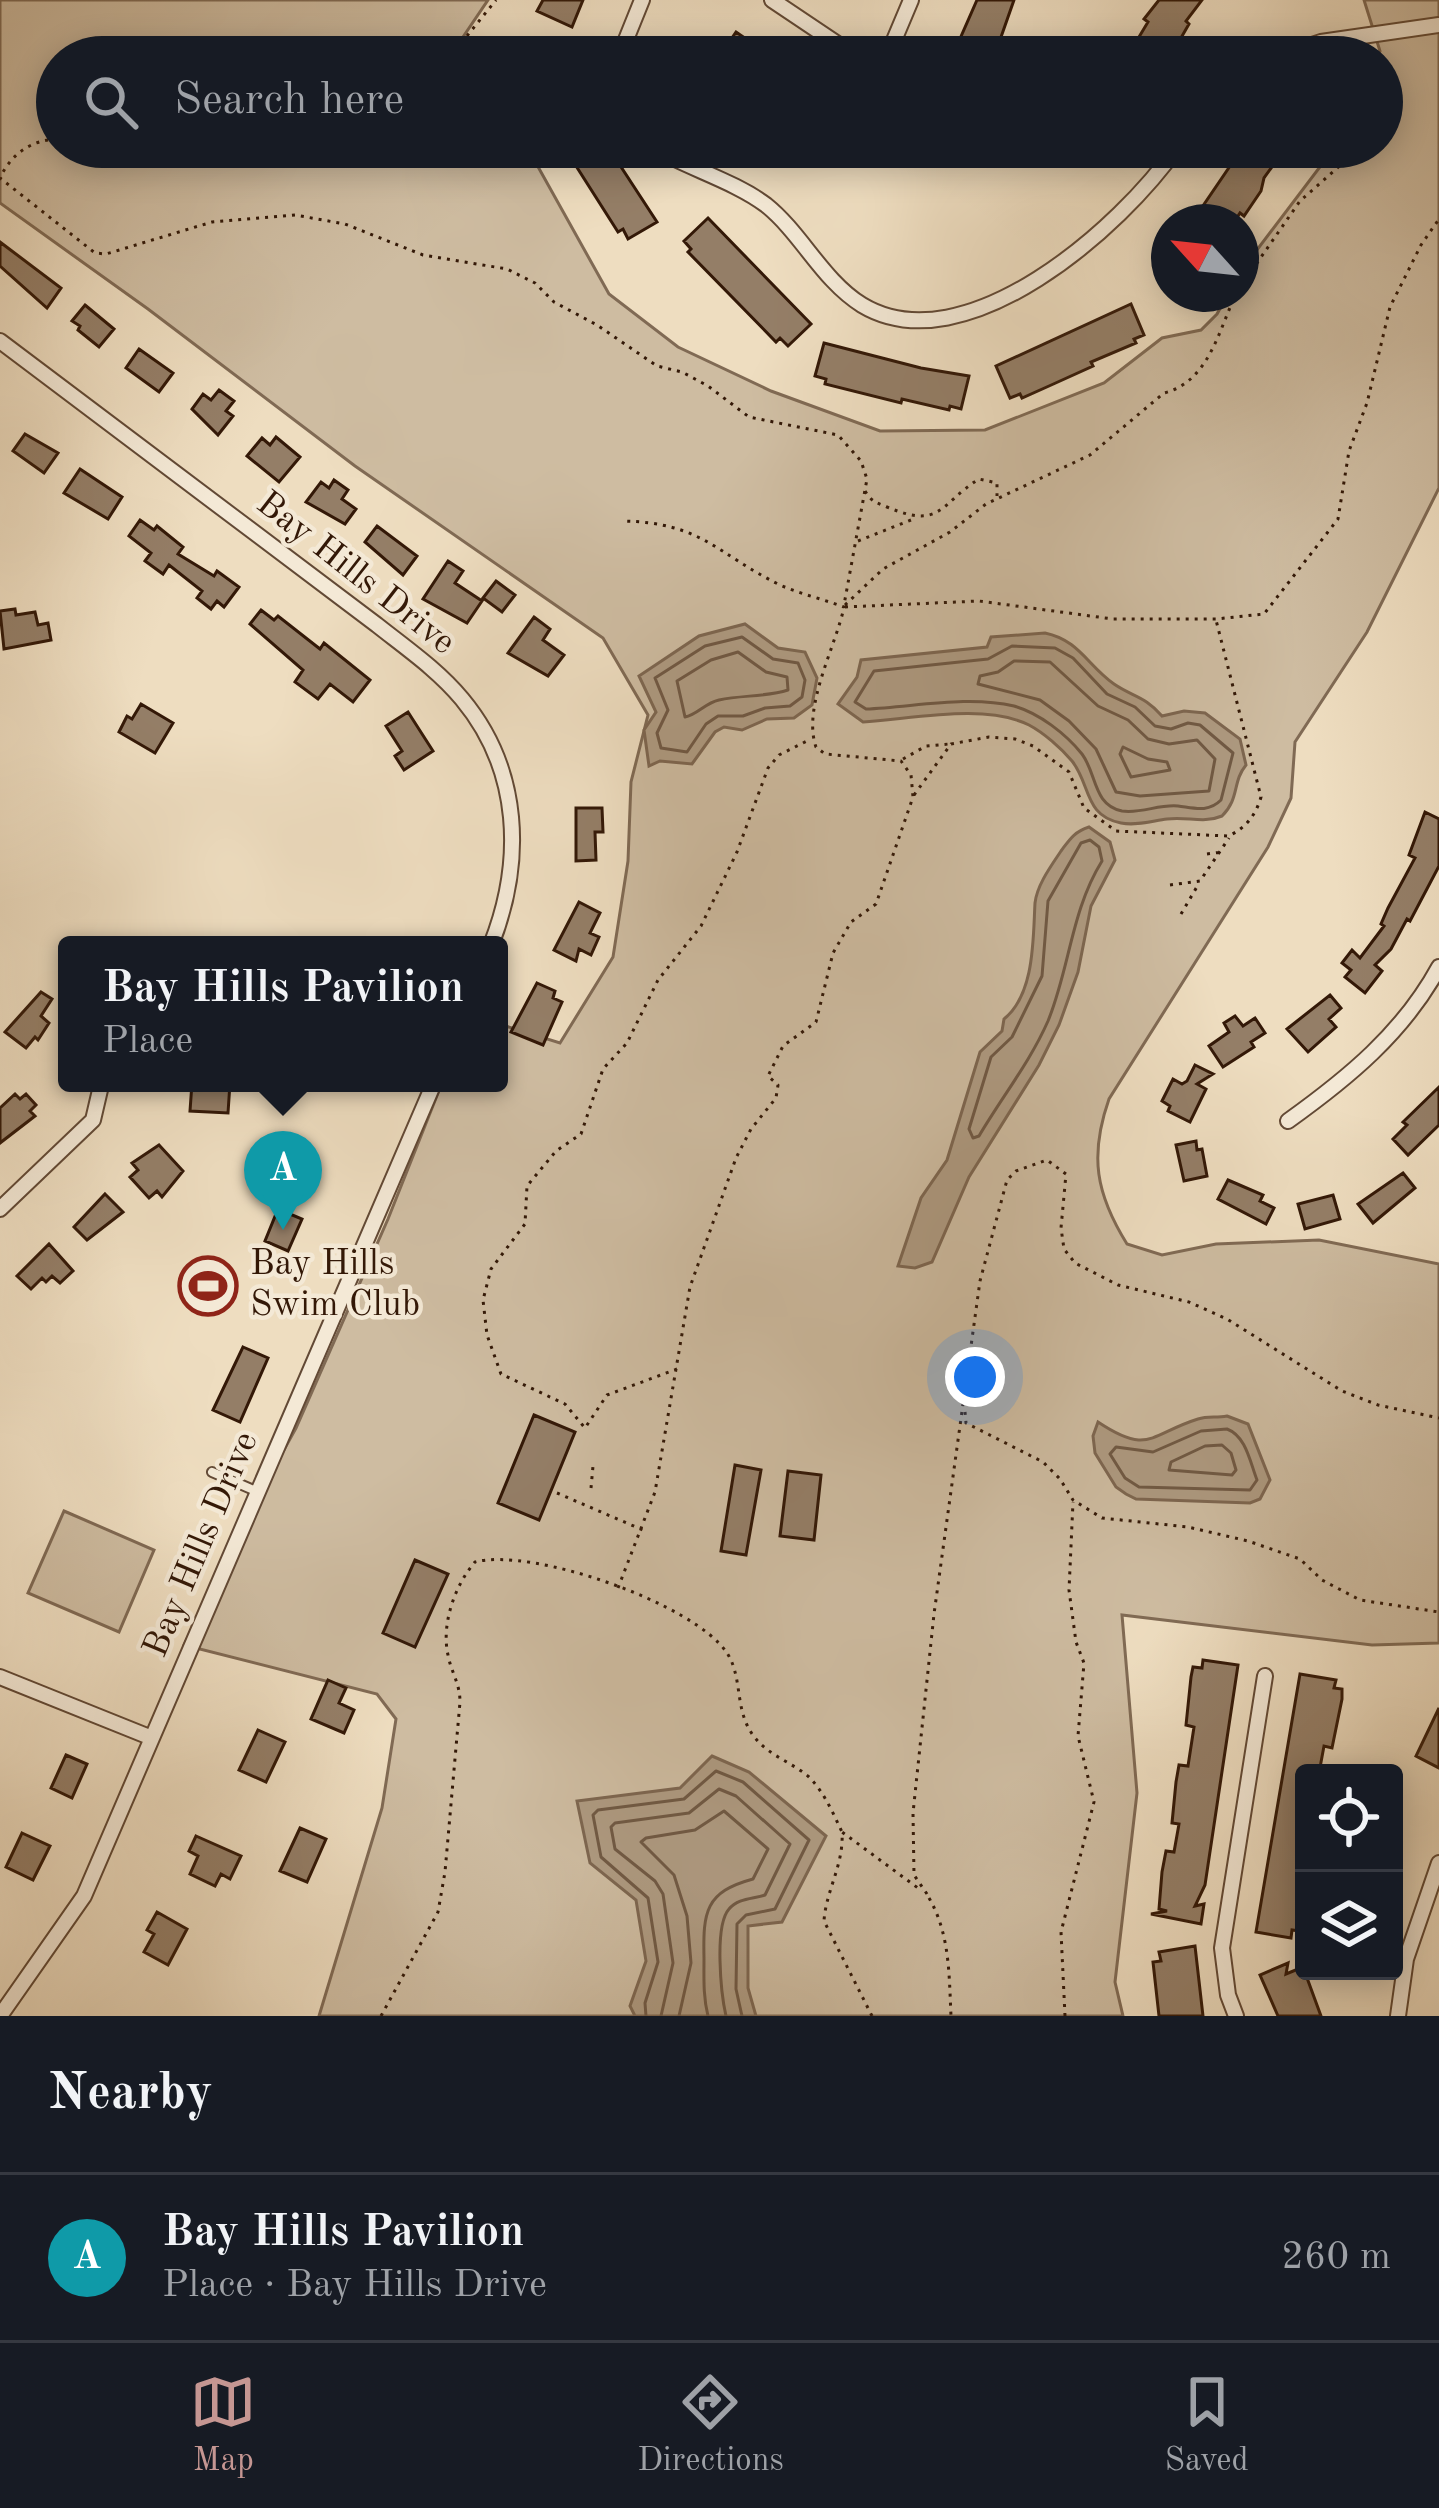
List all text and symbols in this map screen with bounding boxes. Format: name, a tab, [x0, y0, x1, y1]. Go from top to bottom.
search box	[36, 36, 1403, 168]
icon: search	[78, 69, 144, 135]
text: Search here	[174, 79, 404, 124]
north arrow	[1151, 204, 1259, 312]
street label: Bay Hills Drive	[249, 486, 461, 662]
popup	[58, 936, 508, 1092]
text: Bay Hills Pavilion	[102, 967, 464, 1012]
text: Place	[102, 1022, 193, 1061]
pin: A	[244, 1131, 322, 1230]
place label: Bay Hills Swim Club	[250, 1247, 420, 1324]
sports icon: Bay Hills Swim Club	[177, 1255, 239, 1317]
your location	[945, 1347, 1005, 1407]
street label: Bay Hills Drive	[138, 1427, 266, 1663]
map controls	[1295, 1764, 1403, 1980]
button: locate	[1295, 1764, 1403, 1872]
button: layers	[1295, 1872, 1403, 1980]
text: Nearby	[48, 2069, 213, 2120]
text: Bay Hills Pavilion	[162, 2211, 524, 2256]
text: A	[72, 2238, 102, 2277]
text: 260 m	[1281, 2238, 1391, 2277]
text: Place · Bay Hills Drive	[162, 2266, 547, 2305]
tab: Map	[190, 2369, 256, 2482]
tab: Directions	[637, 2369, 784, 2482]
tab: Saved	[1165, 2369, 1249, 2482]

